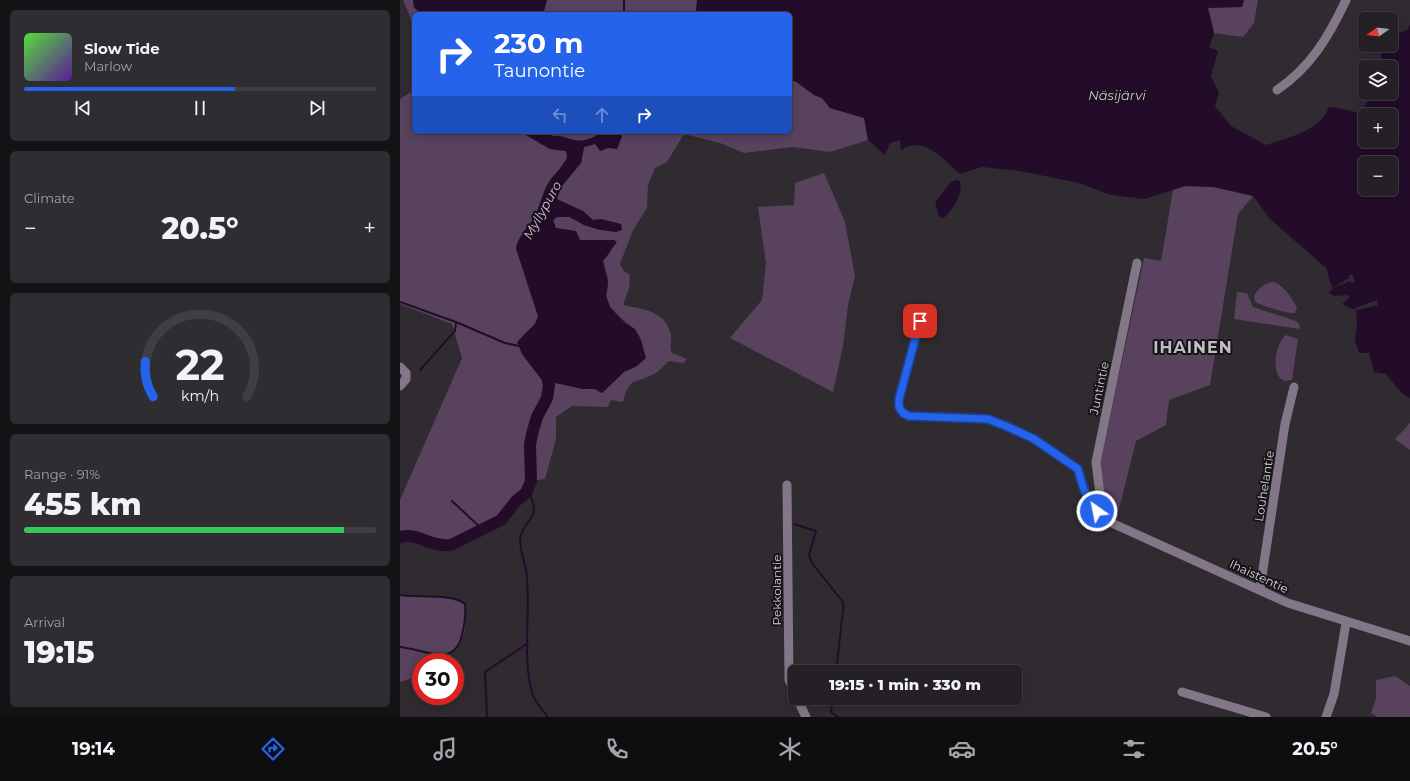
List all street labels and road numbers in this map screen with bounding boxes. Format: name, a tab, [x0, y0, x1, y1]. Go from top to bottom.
street label: Juntintie	[1086, 360, 1112, 417]
street label: Louhelantie	[1251, 449, 1277, 523]
street label: Pekkolantie	[769, 554, 784, 626]
street label: Ihaistentie	[1227, 556, 1291, 596]

